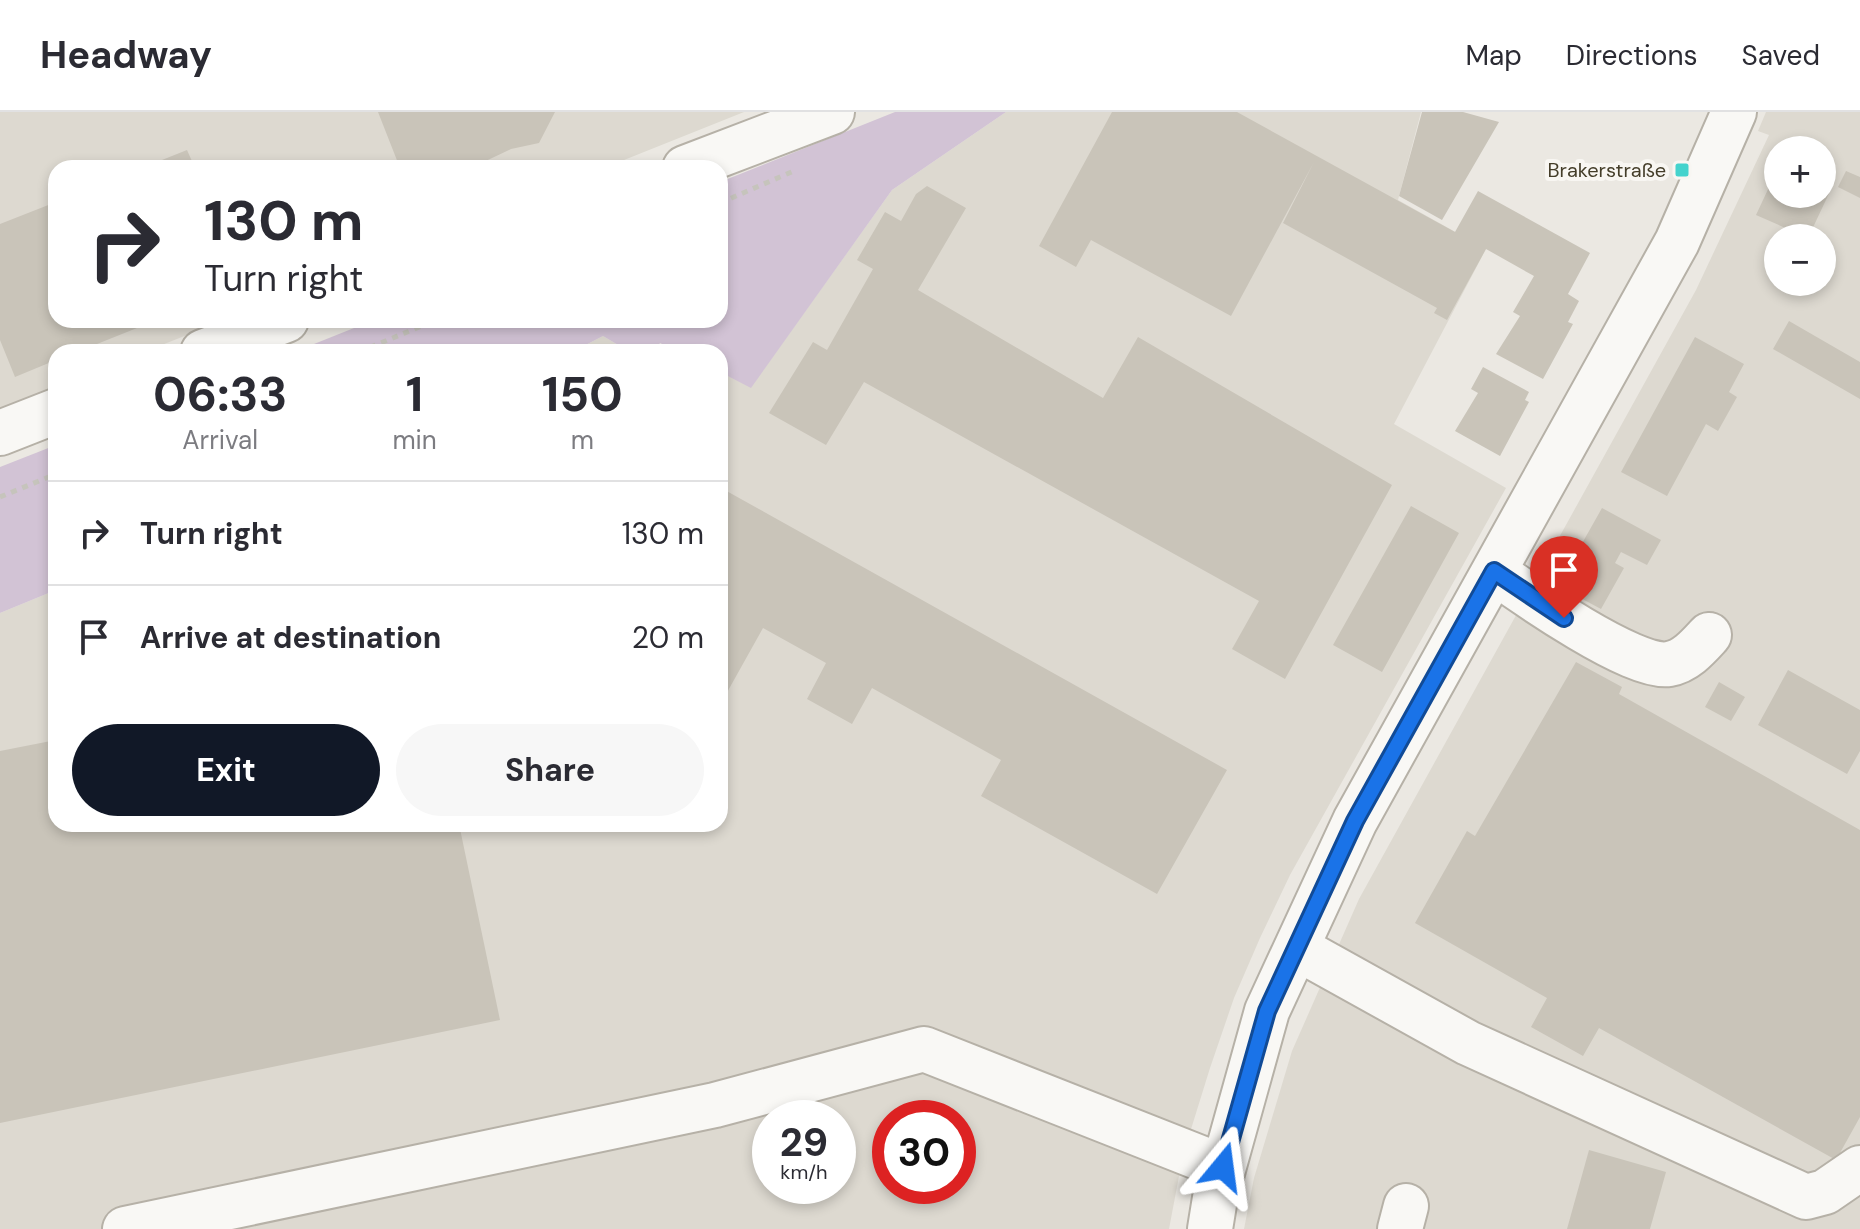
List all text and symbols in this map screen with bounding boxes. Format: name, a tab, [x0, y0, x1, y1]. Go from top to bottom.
text: Headway	[40, 30, 212, 80]
text: Map	[1465, 37, 1522, 74]
text: Directions	[1566, 37, 1698, 74]
text: Saved	[1742, 37, 1820, 74]
map controls	[1764, 136, 1836, 296]
button: +	[1764, 136, 1836, 208]
place label: Brakerstraße	[1548, 157, 1666, 183]
marker: Brakerstraße	[1673, 161, 1691, 179]
text: 130 m	[204, 184, 363, 257]
icon: right	[72, 192, 176, 296]
button: −	[1764, 224, 1836, 296]
text: Turn right	[204, 255, 363, 302]
text: 06:33	[153, 363, 287, 426]
text: 1	[406, 363, 423, 426]
text: 150	[542, 363, 623, 426]
text: Arrival	[182, 423, 258, 457]
text: min	[392, 423, 437, 457]
text: m	[571, 423, 594, 457]
icon: right	[72, 511, 116, 555]
text: Turn right	[140, 514, 283, 553]
text: 130 m	[622, 514, 704, 553]
pin	[1530, 536, 1598, 618]
icon: arrive	[1542, 548, 1586, 592]
icon: arrive	[72, 615, 116, 659]
text: Arrive at destination	[140, 618, 441, 657]
text: 20 m	[632, 618, 704, 657]
button: Exit	[72, 724, 380, 816]
button: Share	[396, 724, 704, 816]
speed limit sign: 30	[872, 1100, 976, 1204]
text: 29	[780, 1116, 828, 1168]
position arrow	[1181, 1125, 1265, 1209]
text: km/h	[780, 1159, 828, 1185]

